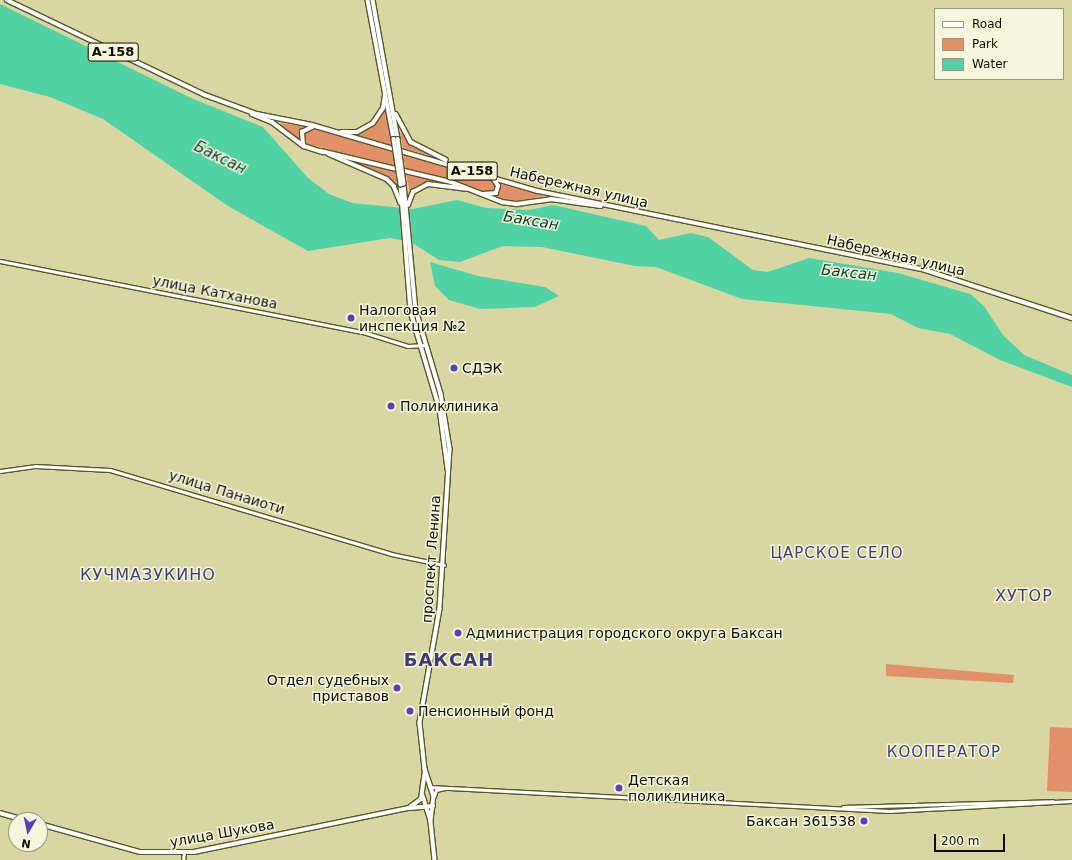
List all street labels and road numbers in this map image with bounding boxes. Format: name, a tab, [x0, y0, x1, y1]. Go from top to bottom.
road number: А-158	[87, 41, 139, 63]
road number: А-158	[446, 160, 498, 182]
street label: Набережная улица	[508, 163, 650, 211]
street label: Набережная улица	[825, 231, 967, 279]
street label: улица Катханова	[151, 272, 279, 312]
street label: улица Панаиоти	[167, 466, 287, 518]
street label: проспект Ленина	[418, 494, 444, 624]
street label: улица Шукова	[168, 816, 276, 850]

